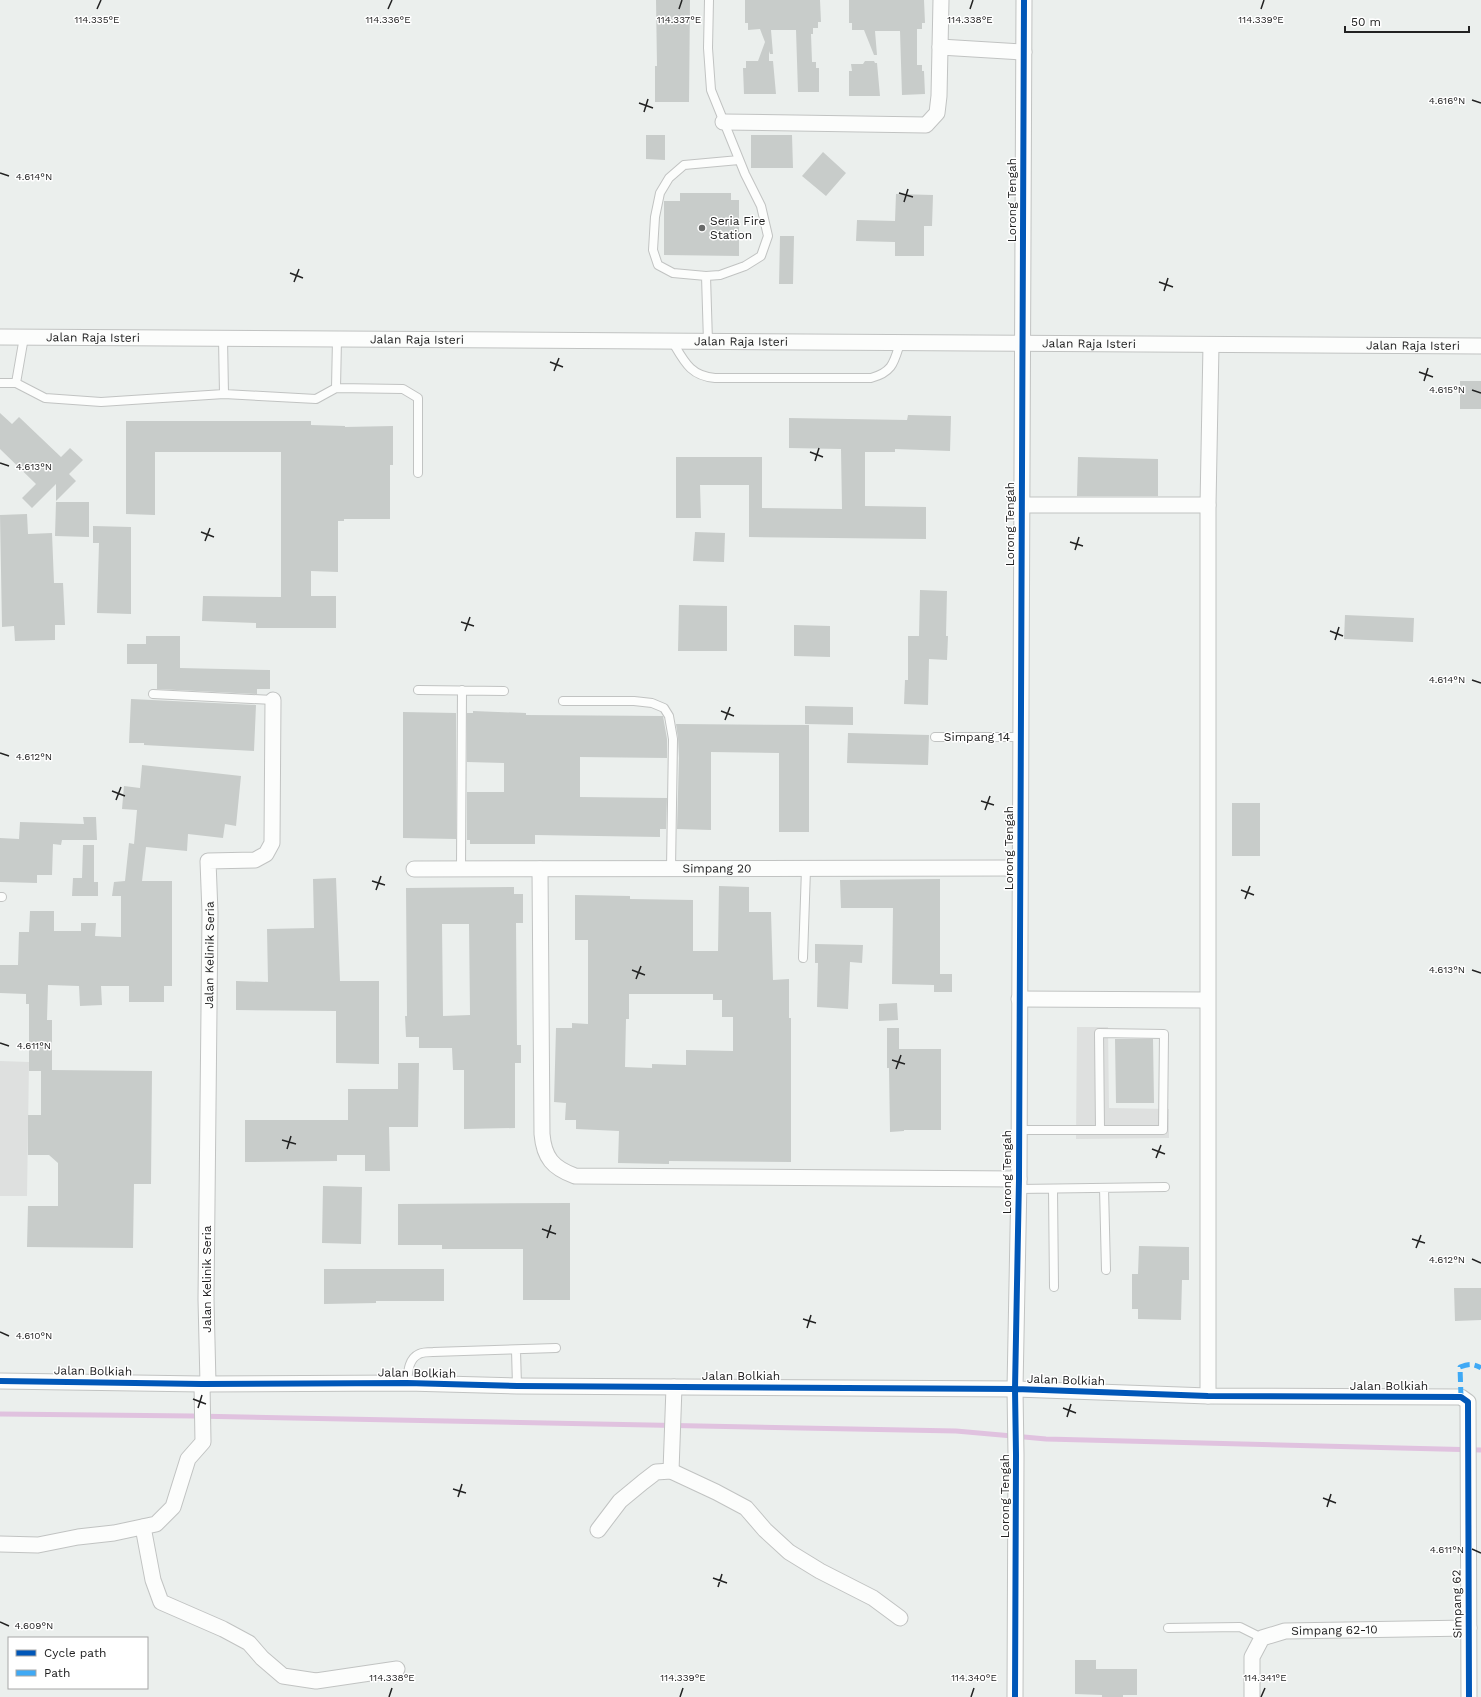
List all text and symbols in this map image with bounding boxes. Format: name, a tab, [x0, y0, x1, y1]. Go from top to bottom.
scale bar	[1345, 8, 1469, 34]
text: 114.335°E	[75, 14, 119, 25]
text: 114.336°E	[365, 14, 411, 25]
text: 114.337°E	[657, 14, 701, 25]
text: 114.338°E	[947, 14, 993, 25]
text: 114.339°E	[1238, 14, 1284, 25]
text: 50 m	[1351, 15, 1381, 29]
text: 4.616°N	[1429, 95, 1465, 106]
street label: Lorong Tengah	[1005, 158, 1019, 242]
text: 4.614°N	[16, 171, 52, 182]
place label: Seria Fire Station	[710, 214, 766, 242]
marker: Seria Fire Station	[697, 223, 707, 233]
street label: Jalan Raja Isteri	[46, 330, 140, 345]
street label: Jalan Raja Isteri	[370, 332, 464, 347]
street label: Jalan Raja Isteri	[694, 334, 788, 349]
street label: Jalan Raja Isteri	[1042, 336, 1136, 351]
street label: Jalan Raja Isteri	[1366, 338, 1460, 353]
text: 4.615°N	[1429, 384, 1465, 395]
text: 4.613°N	[16, 461, 52, 472]
street label: Lorong Tengah	[1003, 482, 1017, 566]
text: 4.614°N	[1429, 674, 1465, 685]
street label: Simpang 14	[944, 730, 1010, 744]
text: 4.612°N	[16, 751, 52, 762]
street label: Lorong Tengah	[1002, 806, 1016, 890]
street label: Simpang 20	[682, 861, 752, 876]
street label: Jalan Kelinik Seria	[202, 901, 217, 1009]
text: 4.613°N	[1429, 964, 1465, 975]
text: 4.611°N	[17, 1040, 51, 1051]
street label: Lorong Tengah	[1000, 1130, 1014, 1214]
street label: Jalan Kelinik Seria	[200, 1225, 214, 1333]
text: 4.612°N	[1429, 1254, 1465, 1265]
text: 4.610°N	[16, 1330, 52, 1341]
street label: Jalan Bolkiah	[54, 1363, 132, 1379]
street label: Jalan Bolkiah	[378, 1365, 456, 1381]
street label: Jalan Bolkiah	[702, 1369, 780, 1383]
street label: Jalan Bolkiah	[1027, 1372, 1105, 1388]
street label: Jalan Bolkiah	[1350, 1379, 1428, 1393]
street label: Lorong Tengah	[998, 1454, 1012, 1538]
text: 4.611°N	[1430, 1544, 1464, 1555]
street label: Simpang 62	[1449, 1569, 1465, 1639]
text: 4.609°N	[15, 1620, 53, 1631]
street label: Simpang 62-10	[1291, 1622, 1378, 1638]
legend	[8, 1637, 148, 1689]
text: Cycle path	[44, 1646, 106, 1660]
text: Path	[44, 1666, 70, 1680]
text: 114.338°E	[369, 1672, 415, 1683]
text: 114.339°E	[660, 1672, 706, 1683]
text: 114.340°E	[951, 1672, 997, 1683]
text: 114.341°E	[1243, 1672, 1287, 1683]

